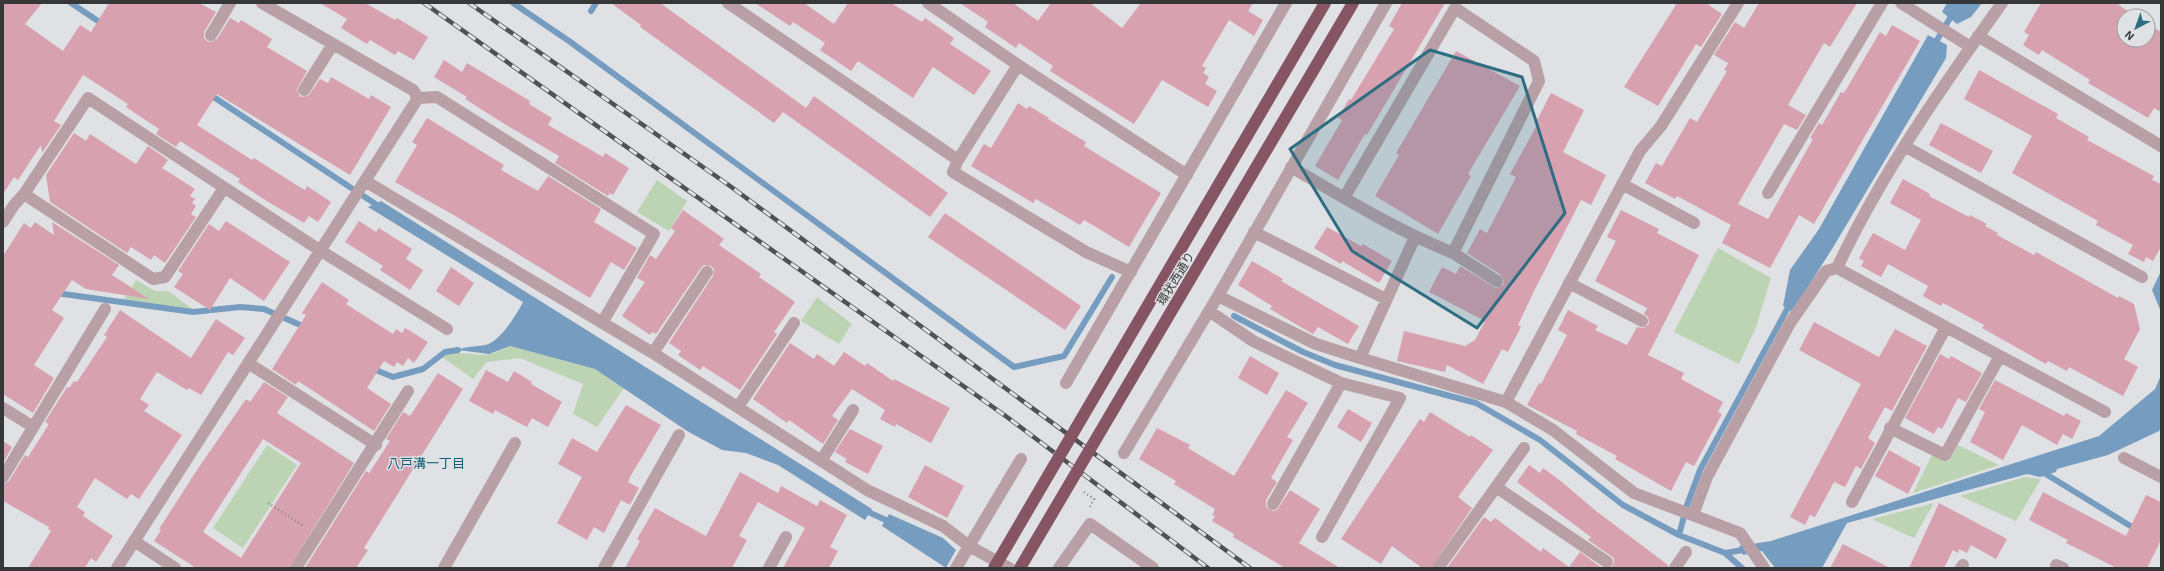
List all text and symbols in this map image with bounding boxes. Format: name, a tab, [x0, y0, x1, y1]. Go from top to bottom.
north arrow	[2116, 8, 2156, 48]
text: N	[2122, 28, 2136, 43]
street label: 環状西通り	[1154, 249, 1196, 307]
district label: 八戸溝一丁目	[387, 455, 465, 471]

